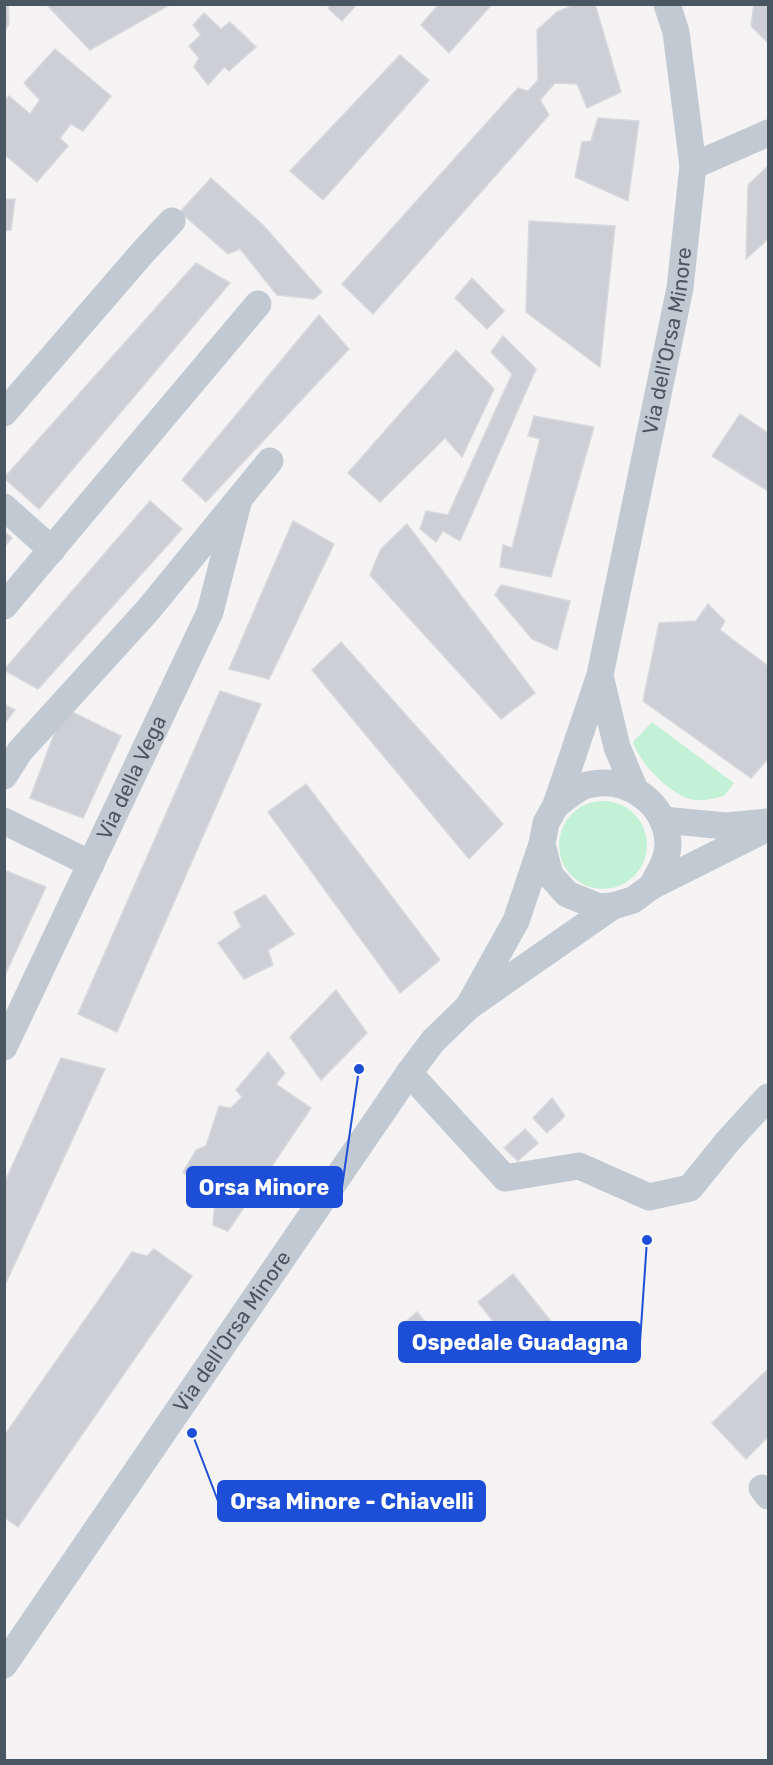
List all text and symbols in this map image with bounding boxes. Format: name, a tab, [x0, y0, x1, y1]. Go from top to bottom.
street label: Via dell'Orsa Minore	[637, 246, 696, 437]
street label: Via della Vega	[91, 711, 171, 844]
callout: Orsa Minore	[187, 1167, 342, 1207]
text: Orsa Minore	[199, 1174, 329, 1201]
street label: Via dell'Orsa Minore	[168, 1246, 296, 1417]
callout: Ospedale Guadagna	[399, 1322, 640, 1362]
text: Ospedale Guadagna	[412, 1329, 628, 1356]
callout: Orsa Minore - Chiavelli	[218, 1481, 485, 1521]
text: Orsa Minore - Chiavelli	[230, 1488, 474, 1515]

